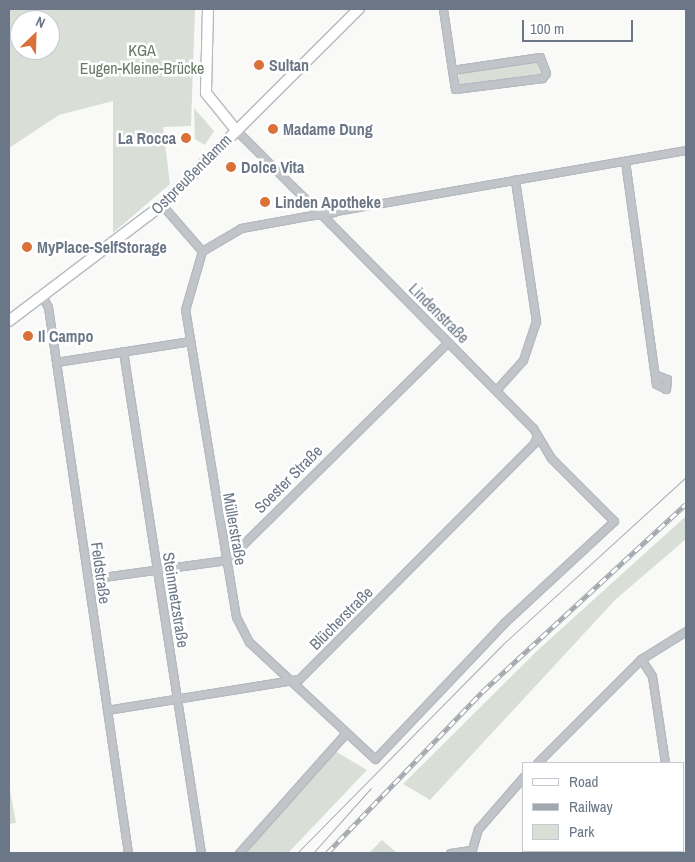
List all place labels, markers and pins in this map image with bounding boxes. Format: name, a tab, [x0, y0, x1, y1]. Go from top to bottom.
place label: Sultan	[269, 55, 309, 75]
marker: Sultan	[253, 59, 265, 71]
place label: Madame Dung	[283, 119, 373, 139]
marker: Madame Dung	[267, 123, 279, 135]
place label: La Rocca	[118, 128, 176, 148]
marker: La Rocca	[180, 132, 192, 144]
place label: Dolce Vita	[241, 157, 304, 177]
marker: Dolce Vita	[225, 161, 237, 173]
place label: Linden Apotheke	[275, 192, 381, 212]
marker: Linden Apotheke	[259, 196, 271, 208]
place label: MyPlace-SelfStorage	[37, 237, 167, 257]
marker: MyPlace-SelfStorage	[21, 241, 33, 253]
place label: Il Campo	[38, 326, 93, 346]
marker: Il Campo	[22, 330, 34, 342]

